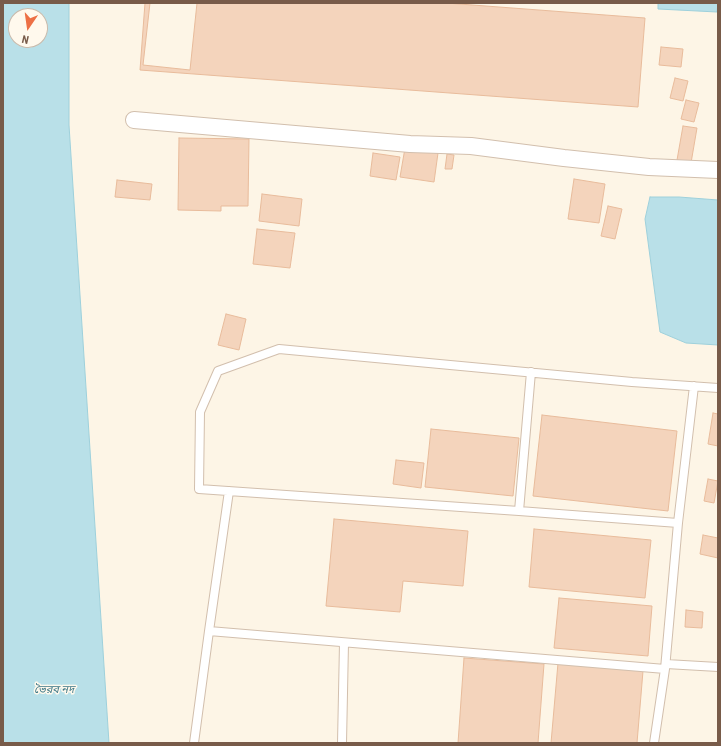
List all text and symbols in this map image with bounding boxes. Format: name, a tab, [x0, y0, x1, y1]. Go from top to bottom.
north arrow	[8, 8, 48, 48]
text: N	[21, 32, 30, 46]
water label: ভৈরব নদ	[34, 683, 74, 697]

